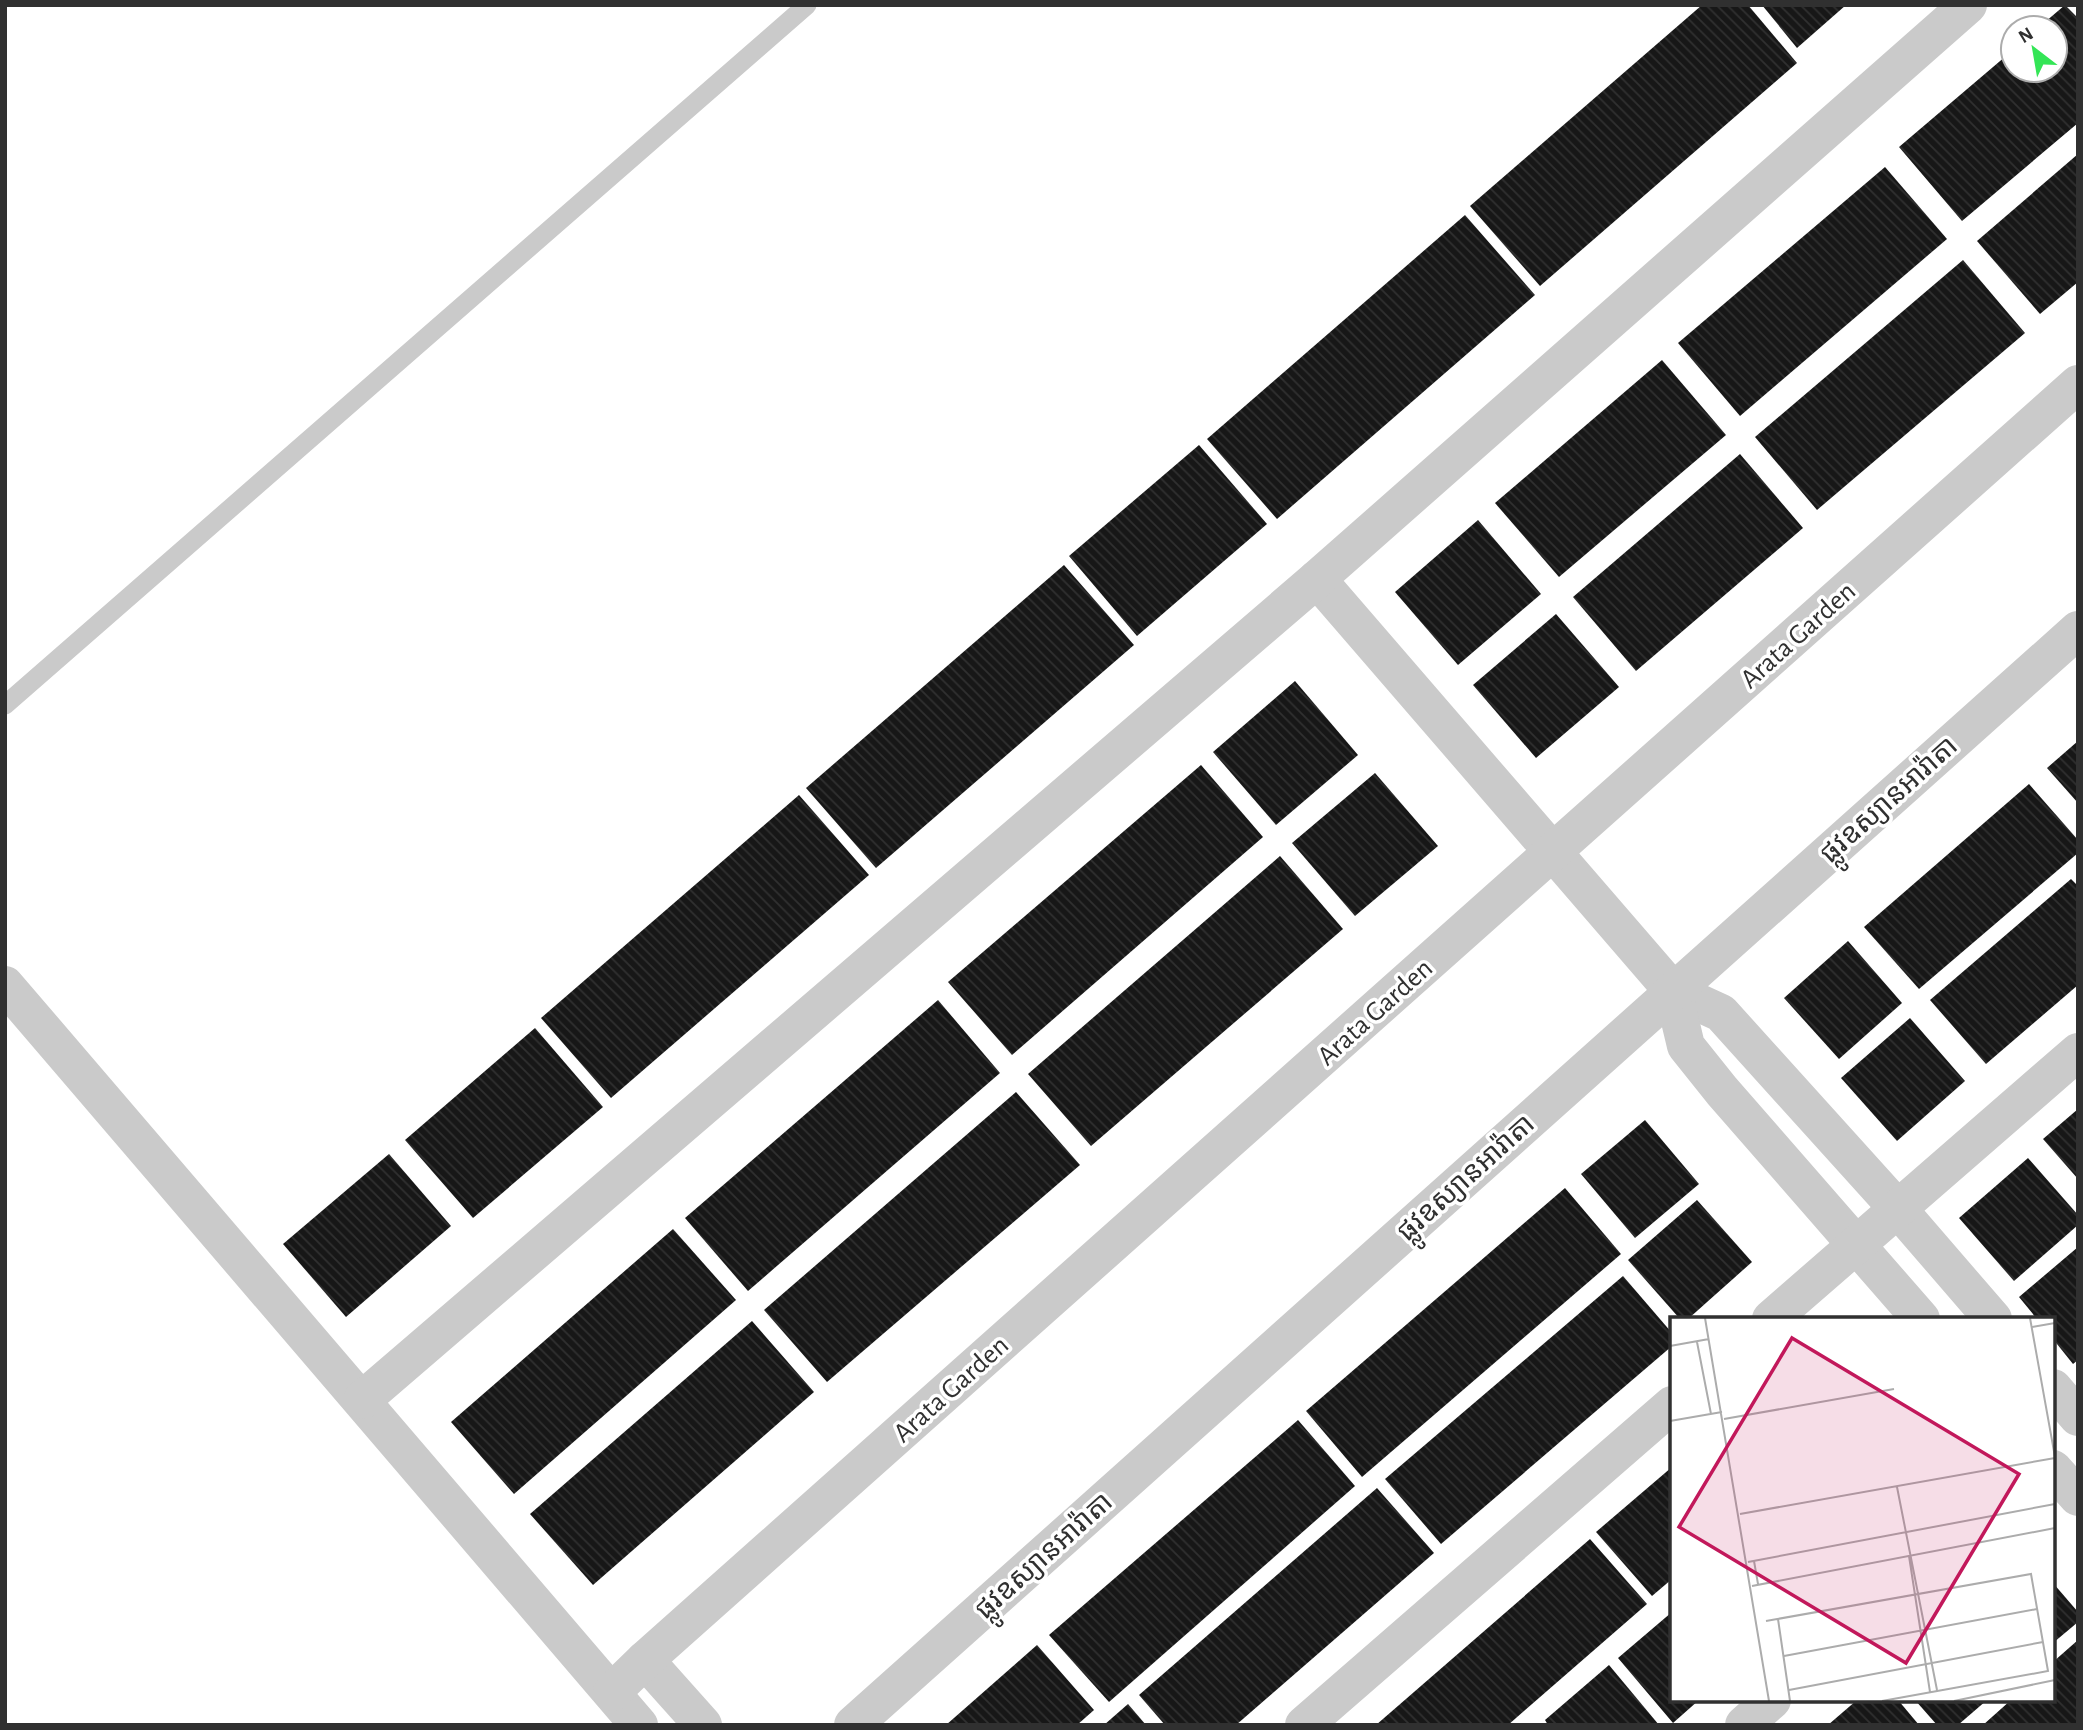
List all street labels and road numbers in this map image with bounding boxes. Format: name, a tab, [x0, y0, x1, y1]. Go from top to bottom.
street label: Arata Garden	[1735, 577, 1861, 694]
street label: ផ្លូវឧស្យានអារ៉ាតា	[1814, 730, 1970, 876]
street label: Arata Garden	[1312, 954, 1438, 1071]
street label: ផ្លូវឧស្យានអារ៉ាតា	[1391, 1108, 1547, 1254]
street label: Arata Garden	[888, 1331, 1014, 1448]
street label: ផ្លូវឧស្យានអារ៉ាតា	[969, 1486, 1125, 1632]

